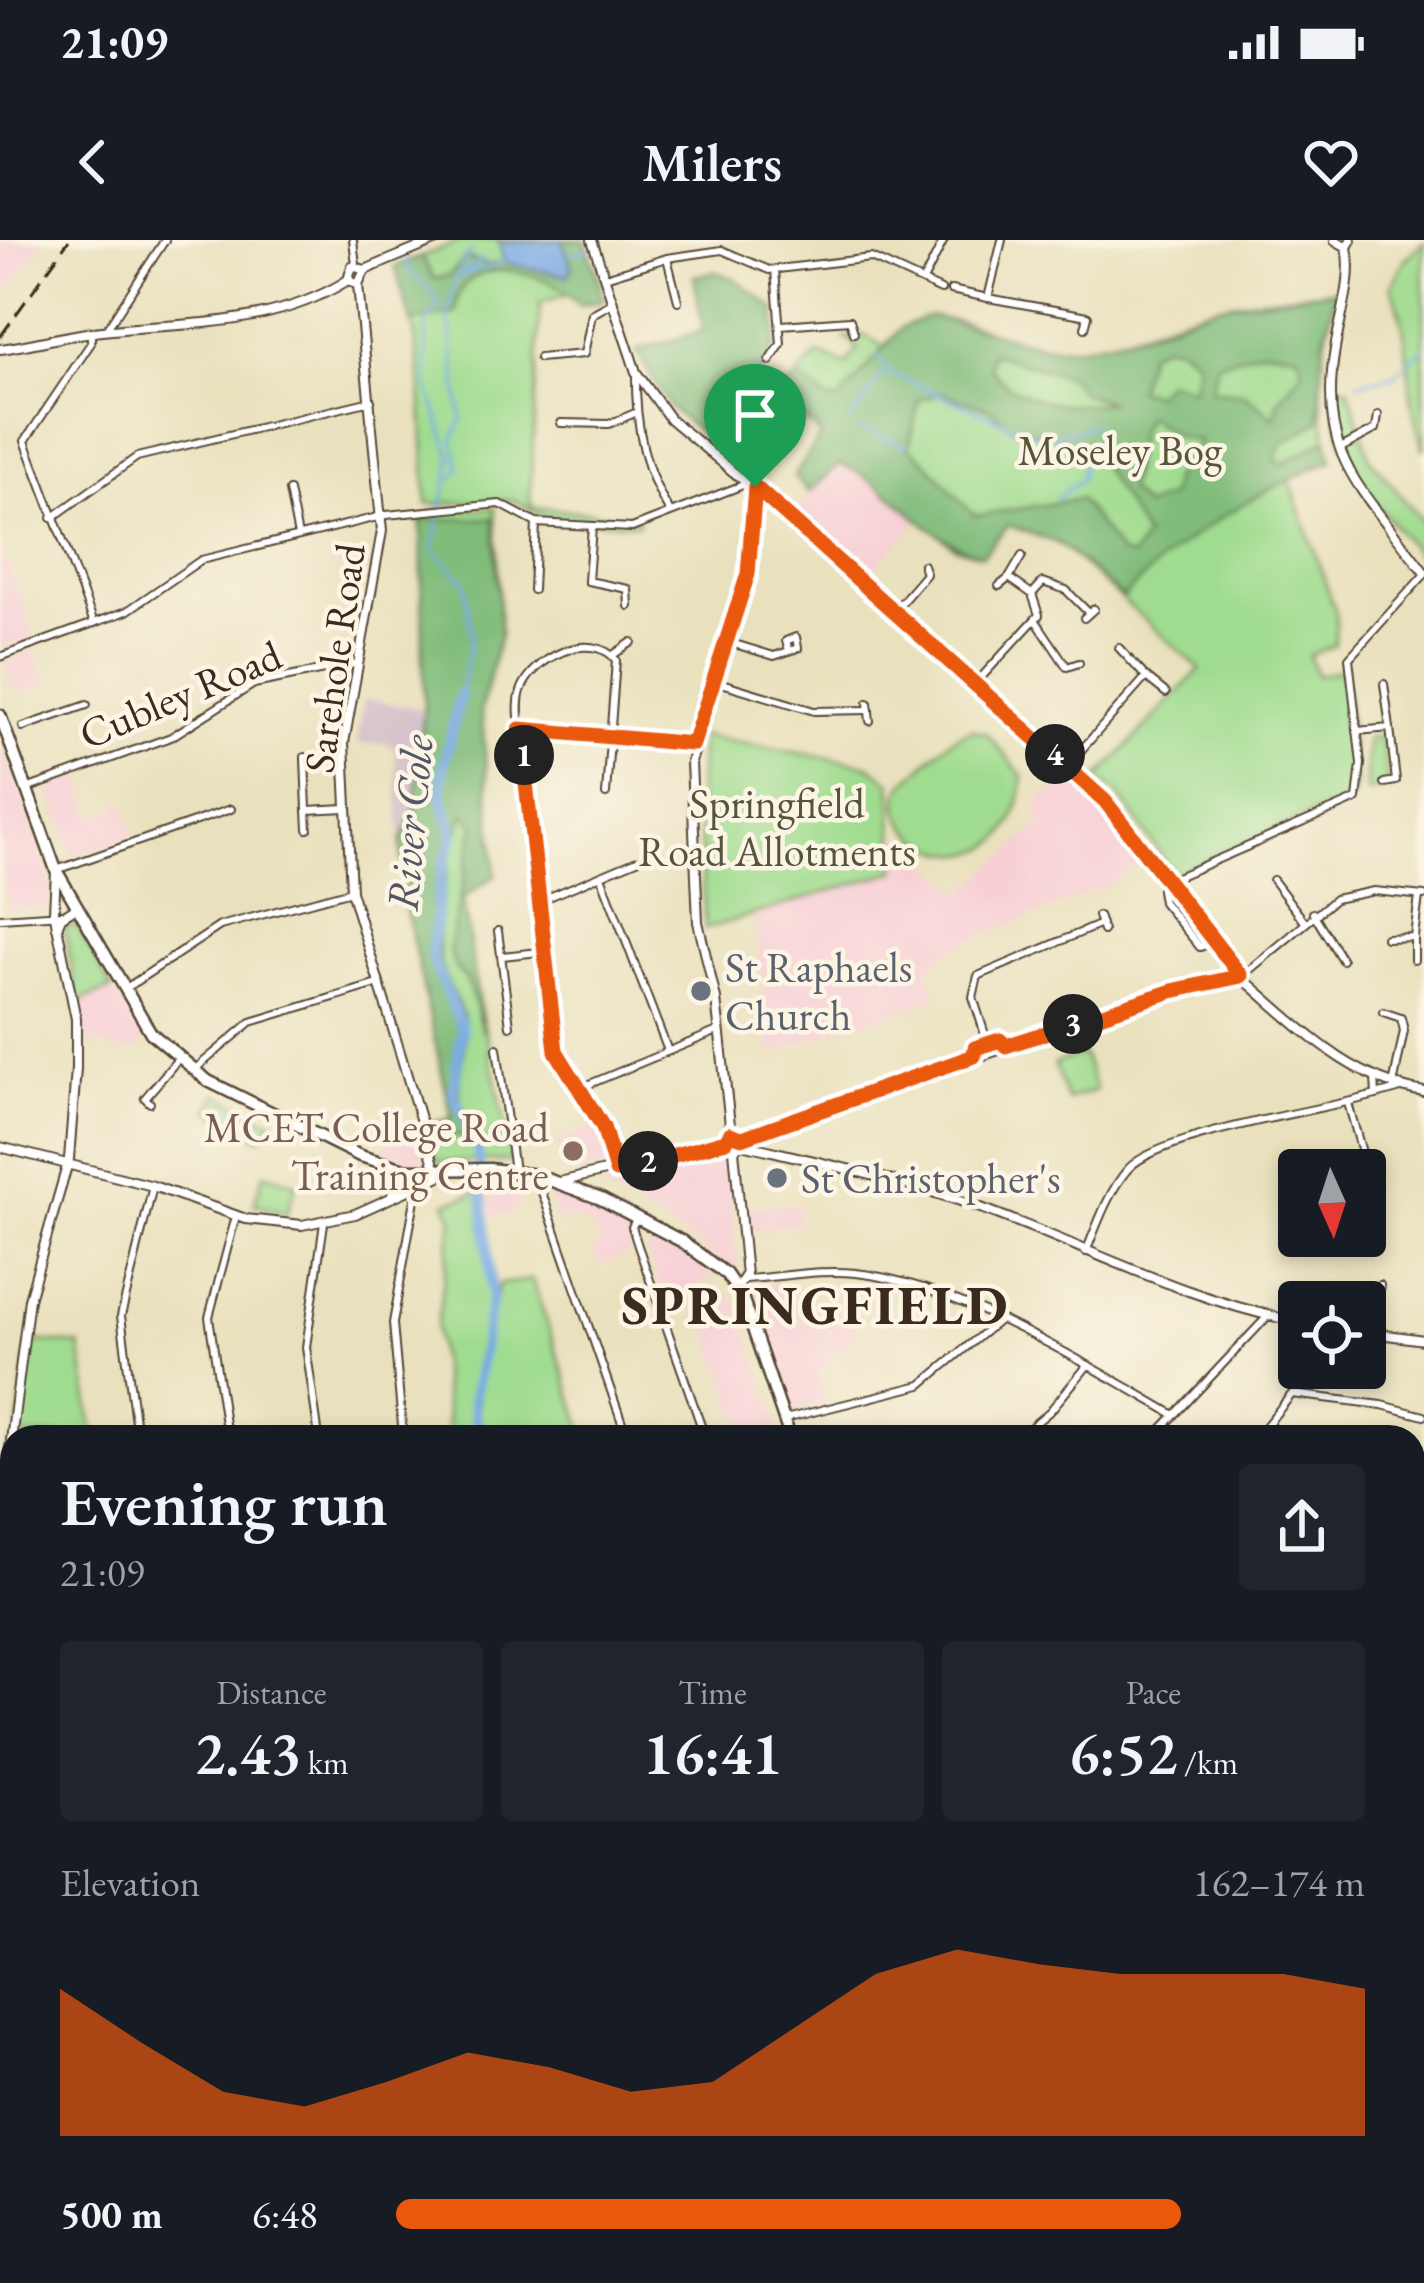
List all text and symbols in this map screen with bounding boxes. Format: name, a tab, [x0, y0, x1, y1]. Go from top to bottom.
text: 21:09	[60, 13, 168, 71]
text: Milers	[642, 127, 782, 197]
icon: back	[60, 129, 126, 195]
icon: heart	[1298, 129, 1364, 195]
pin	[704, 364, 806, 487]
icon: arrive	[722, 382, 788, 448]
park label: Moseley Bog	[1018, 423, 1223, 478]
street label: Sarehole Road	[291, 539, 378, 776]
street label: Cubley Road	[71, 627, 290, 762]
pin: 4	[1025, 724, 1085, 784]
pin: 1	[494, 725, 554, 785]
water label: River Cole	[372, 732, 446, 914]
text: 4	[1046, 732, 1064, 775]
text: 1	[515, 733, 533, 776]
park label: Springfield Road Allotments	[638, 776, 916, 879]
place label: St Raphaels Church	[725, 940, 912, 1043]
marker: St Raphaels Church	[688, 978, 714, 1004]
pin: 3	[1043, 994, 1103, 1054]
text: 3	[1064, 1002, 1082, 1045]
place label: MCET College Road Training Centre	[204, 1100, 550, 1203]
pin: 2	[618, 1131, 678, 1191]
marker: MCET College Road Training Centre	[560, 1138, 586, 1164]
text: 2	[639, 1139, 657, 1182]
north arrow	[1278, 1149, 1386, 1257]
map controls	[1278, 1149, 1386, 1389]
place label: St Christopher's	[801, 1151, 1061, 1206]
marker: St Christopher's	[764, 1165, 790, 1191]
district label: SPRINGFIELD	[622, 1270, 1010, 1340]
button: locate	[1278, 1281, 1386, 1389]
text: Evening run	[60, 1459, 388, 1545]
button: share	[1239, 1464, 1365, 1590]
text: 21:09	[60, 1547, 145, 1598]
text: Distance	[216, 1671, 327, 1714]
text: Time	[678, 1671, 747, 1714]
text: Pace	[1126, 1671, 1181, 1714]
text: 2.43	[194, 1714, 301, 1792]
text: 16:41	[643, 1714, 782, 1792]
text: 6:52	[1069, 1714, 1177, 1792]
text: km	[301, 1741, 349, 1784]
text: /km	[1177, 1741, 1238, 1784]
text: Elevation	[60, 1857, 200, 1908]
text: 162–174 m	[1193, 1857, 1365, 1908]
text: 500 m	[60, 2189, 163, 2240]
text: 6:48	[252, 2189, 318, 2240]

